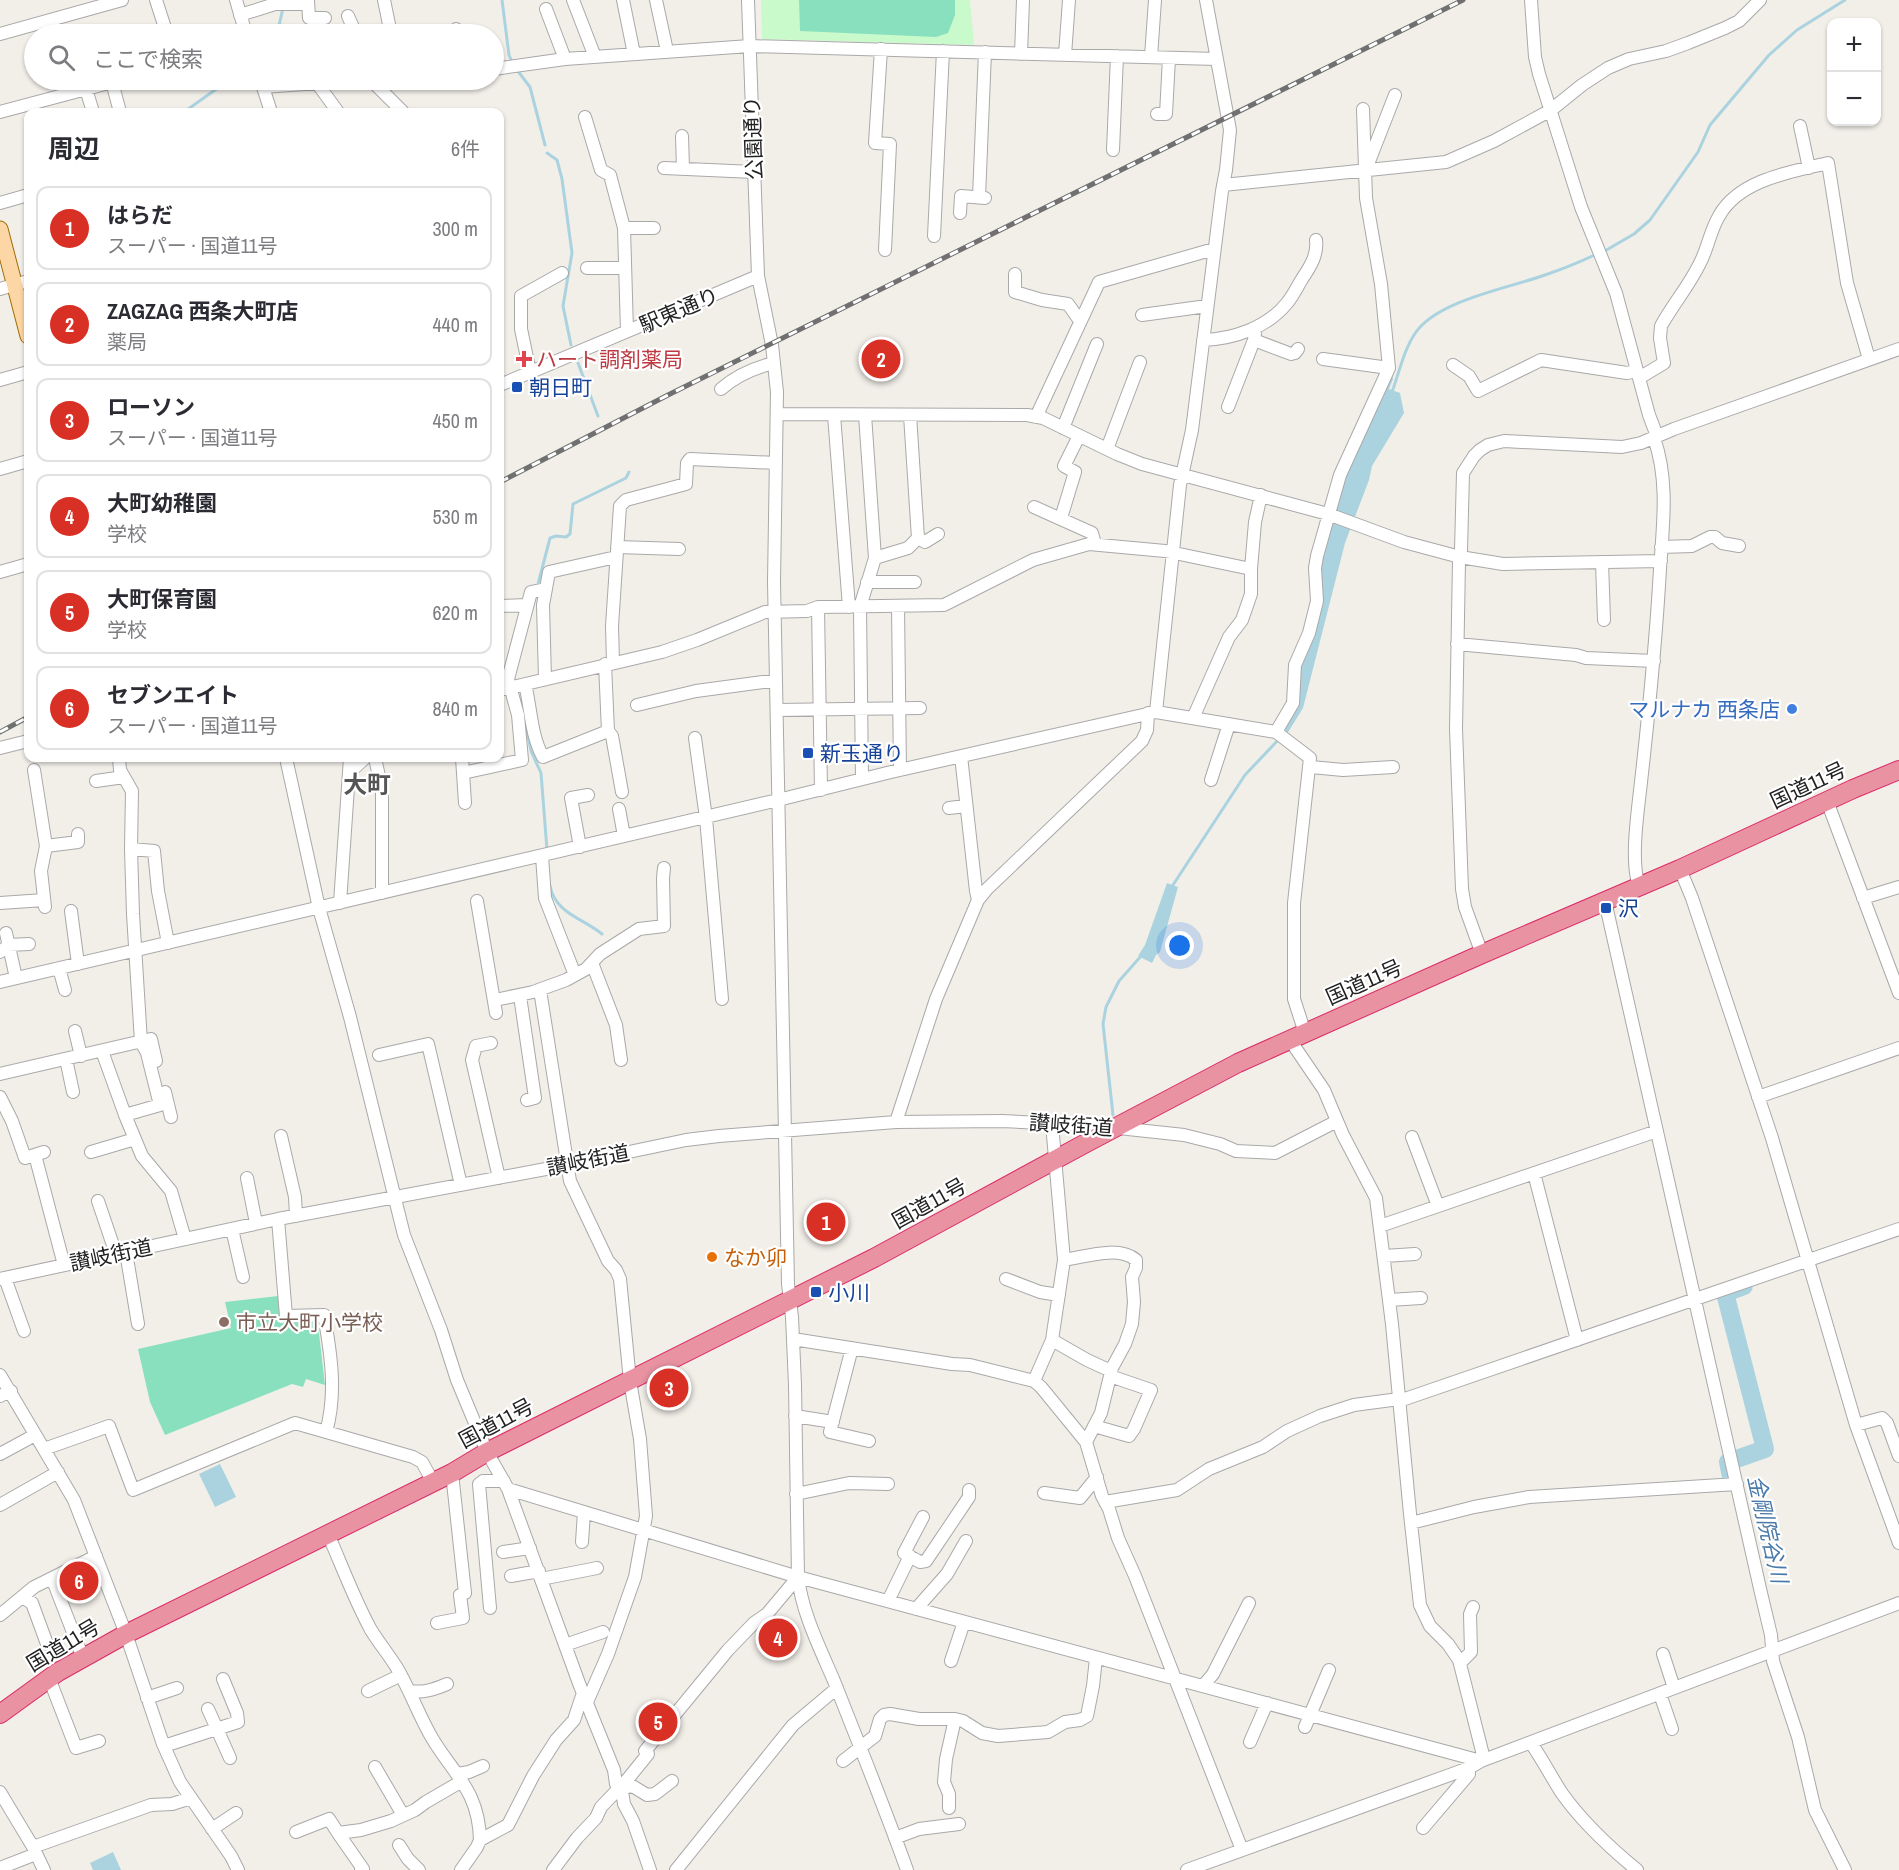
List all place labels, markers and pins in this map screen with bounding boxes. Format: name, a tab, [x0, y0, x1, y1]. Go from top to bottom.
pin: 2	[862, 336, 900, 382]
place label: ハート調剤薬局	[536, 345, 683, 374]
marker: ハート調剤薬局	[517, 352, 531, 366]
place label: 朝日町	[529, 373, 592, 402]
marker: 朝日町	[510, 380, 524, 394]
place label: マルナカ 西条店	[1628, 695, 1780, 724]
marker: マルナカ 西条店	[1785, 702, 1799, 716]
place label: 新玉通り	[820, 739, 904, 768]
marker: 新玉通り	[801, 746, 815, 760]
place label: 沢	[1618, 894, 1639, 923]
marker: 沢	[1599, 901, 1613, 915]
pin: 1	[806, 1200, 846, 1244]
place label: なか卯	[724, 1243, 787, 1272]
marker: なか卯	[705, 1250, 719, 1264]
place label: 小川	[828, 1278, 870, 1307]
marker: 小川	[809, 1285, 823, 1299]
place label: 市立大町小学校	[236, 1308, 383, 1337]
marker: 市立大町小学校	[217, 1315, 231, 1329]
pin: 3	[650, 1366, 688, 1410]
pin: 6	[60, 1558, 98, 1604]
pin: 4	[758, 1616, 798, 1660]
pin: 5	[638, 1700, 678, 1744]

